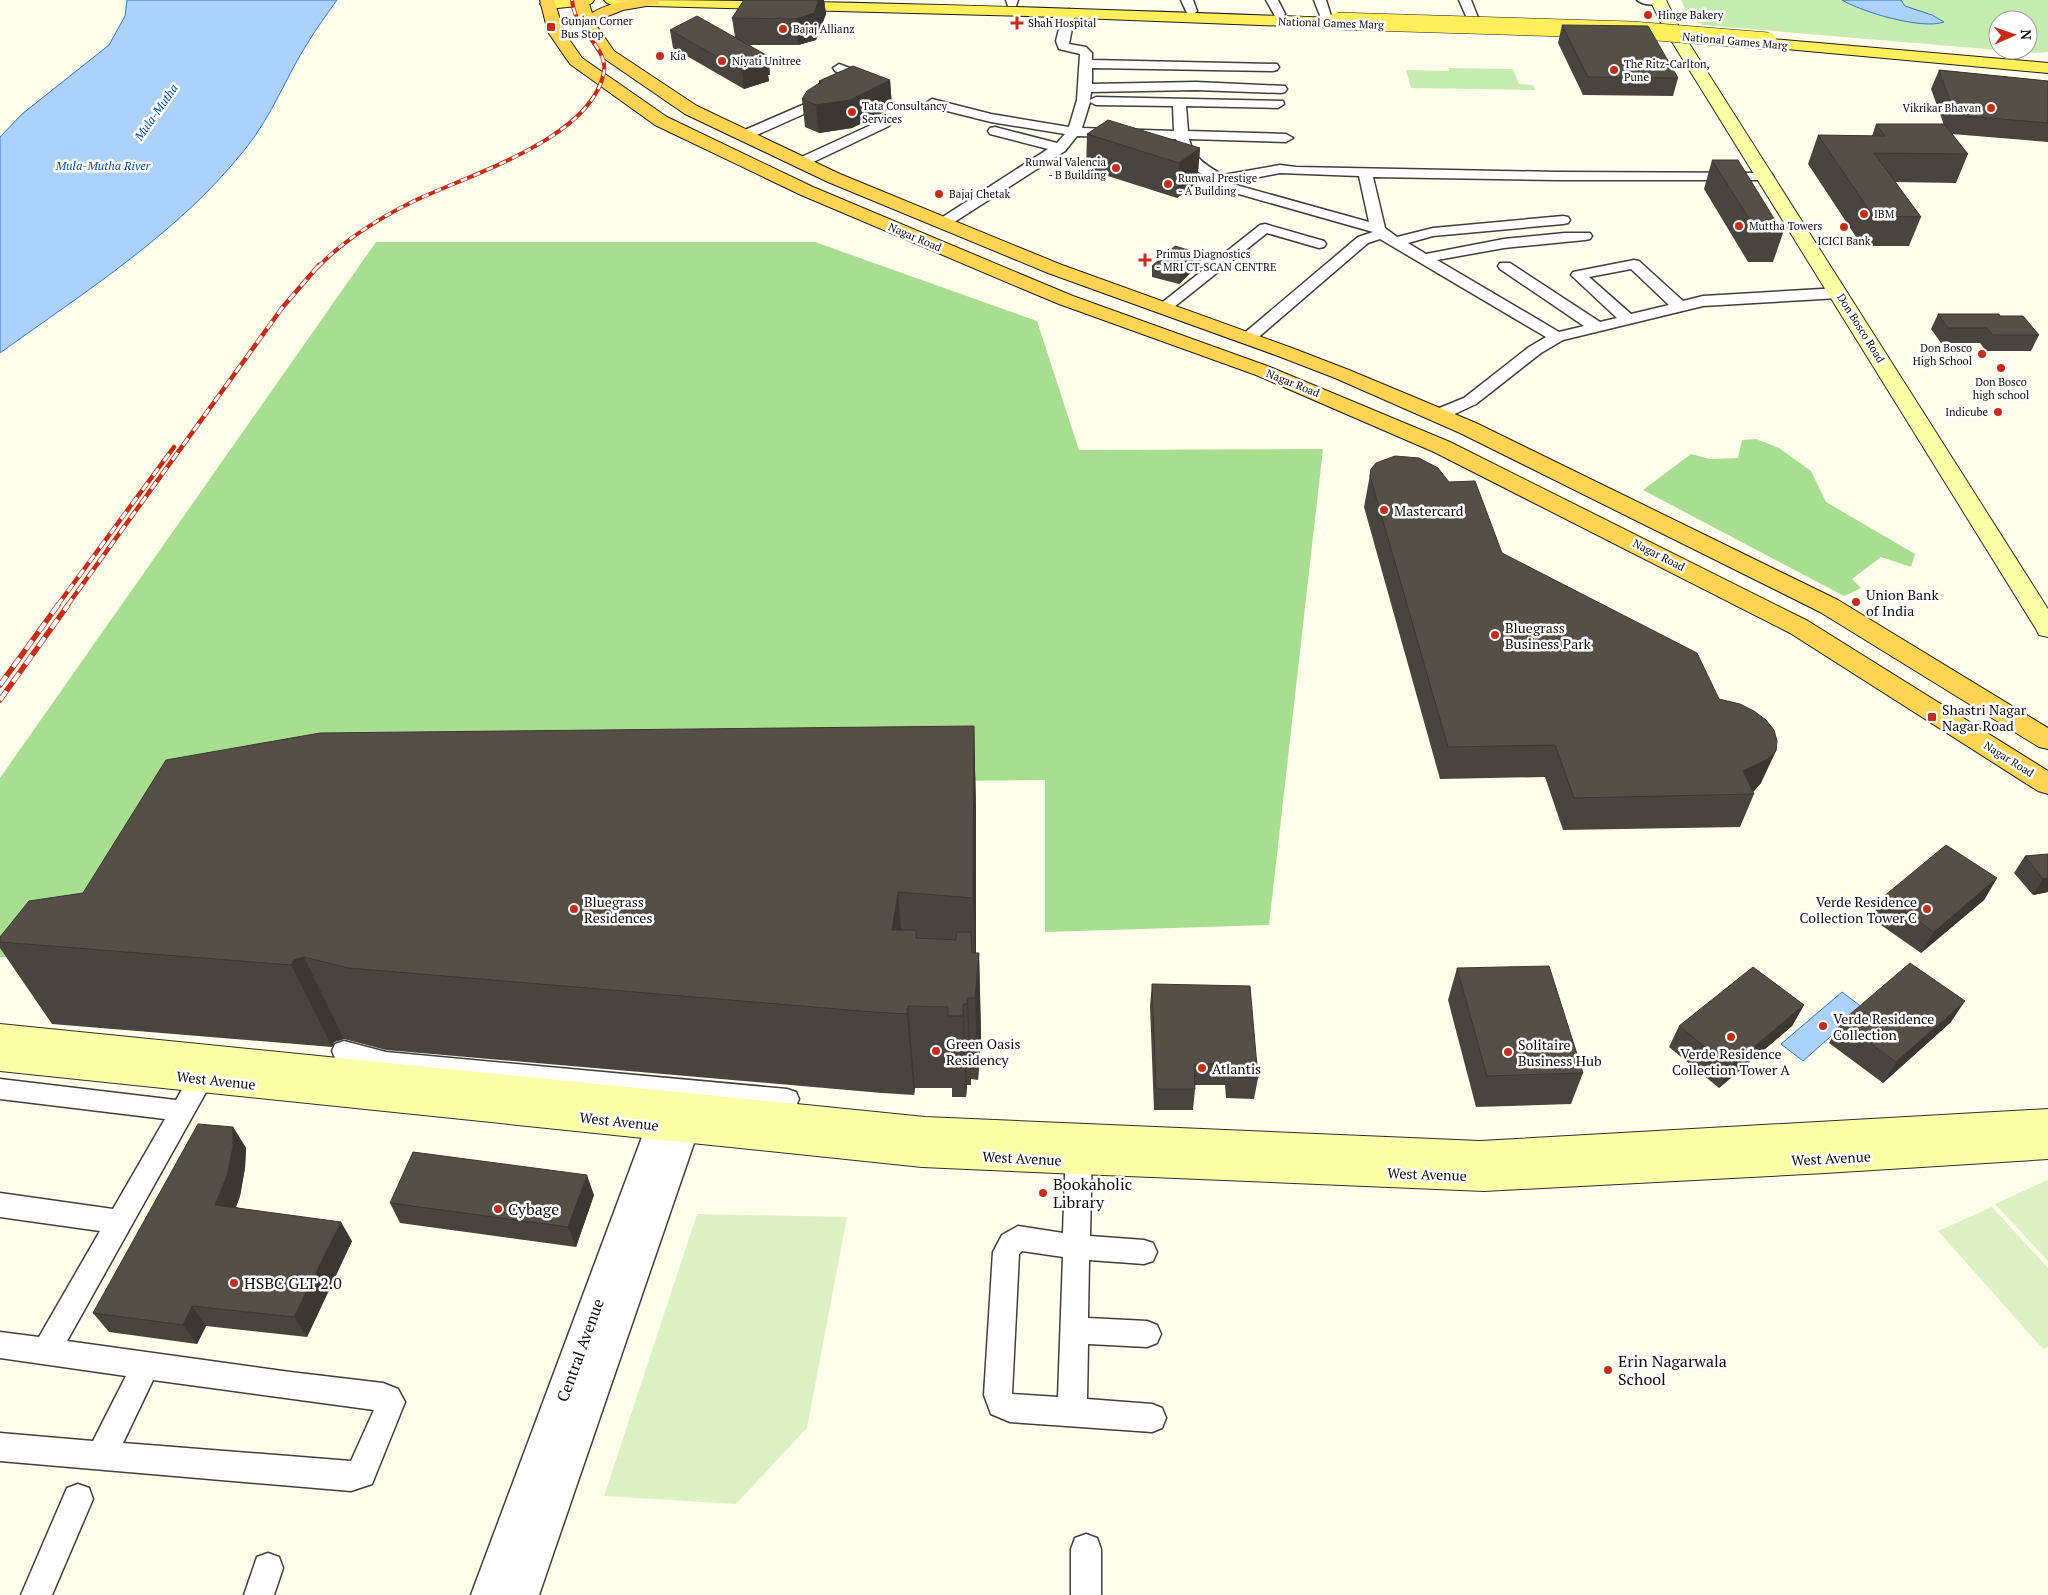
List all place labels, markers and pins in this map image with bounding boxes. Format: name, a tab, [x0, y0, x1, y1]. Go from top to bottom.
place label: Hinge Bakery	[1658, 8, 1724, 22]
marker: Hinge Bakery	[1642, 9, 1654, 21]
place label: Gunjan Corner Bus Stop	[561, 14, 634, 41]
marker: Shah Hospital	[1010, 16, 1024, 30]
place label: Shah Hospital	[1028, 16, 1096, 30]
marker: Gunjan Corner Bus Stop	[545, 21, 557, 33]
place label: Bajaj Allianz	[793, 22, 855, 36]
marker: Bajaj Allianz	[777, 23, 789, 35]
place label: Kia	[670, 49, 686, 63]
marker: Kia	[654, 50, 666, 62]
place label: Niyati Unitree	[732, 54, 802, 68]
marker: Niyati Unitree	[716, 55, 728, 67]
place label: The Ritz-Carlton, Pune	[1624, 57, 1710, 84]
marker: The Ritz-Carlton, Pune	[1608, 64, 1620, 76]
place label: Tata Consultancy Services	[862, 99, 947, 126]
place label: Vikrikar Bhavan	[1902, 101, 1981, 115]
marker: Vikrikar Bhavan	[1985, 102, 1997, 114]
marker: Tata Consultancy Services	[846, 106, 858, 118]
place label: Runwal Valencia - B Building	[1025, 155, 1106, 182]
marker: Runwal Valencia - B Building	[1110, 162, 1122, 174]
place label: Runwal Prestige - A Building	[1178, 171, 1258, 198]
marker: Runwal Prestige - A Building	[1162, 178, 1174, 190]
place label: Bajaj Chetak	[949, 187, 1011, 201]
marker: Bajaj Chetak	[933, 188, 945, 200]
place label: IBM	[1874, 207, 1895, 221]
marker: IBM	[1858, 208, 1870, 220]
place label: Muttha Towers	[1749, 219, 1822, 233]
marker: Muttha Towers	[1733, 220, 1745, 232]
marker: ICICI Bank	[1838, 221, 1850, 233]
place label: ICICI Bank	[1818, 234, 1871, 248]
place label: Primus Diagnostics - MRI CT-SCAN CENTRE	[1156, 247, 1276, 274]
marker: Primus Diagnostics - MRI CT-SCAN CENTRE	[1138, 253, 1152, 267]
place label: Don Bosco High School	[1913, 341, 1972, 368]
marker: Don Bosco High School	[1976, 348, 1988, 360]
marker: Don Bosco high school	[1995, 362, 2007, 374]
place label: Don Bosco high school	[1973, 375, 2029, 402]
place label: Indicube	[1945, 405, 1988, 419]
marker: Indicube	[1992, 406, 2004, 418]
place label: Mastercard	[1394, 501, 1464, 520]
marker: Mastercard	[1378, 504, 1390, 516]
place label: Union Bank of India	[1866, 585, 1939, 620]
marker: Union Bank of India	[1850, 596, 1862, 608]
place label: Bluegrass Business Park	[1505, 618, 1592, 653]
marker: Bluegrass Business Park	[1489, 629, 1501, 641]
place label: Shastri Nagar Nagar Road	[1942, 700, 2027, 735]
marker: Shastri Nagar Nagar Road	[1926, 711, 1938, 723]
place label: Bluegrass Residences	[584, 892, 652, 927]
place label: Verde Residence Collection Tower C	[1800, 892, 1917, 927]
marker: Bluegrass Residences	[568, 903, 580, 915]
marker: Verde Residence Collection Tower C	[1921, 903, 1933, 915]
place label: Verde Residence Collection	[1833, 1009, 1934, 1044]
marker: Verde Residence Collection	[1817, 1020, 1829, 1032]
marker: Verde Residence Collection Tower A	[1725, 1031, 1737, 1043]
place label: Green Oasis Residency	[946, 1034, 1021, 1069]
place label: Solitaire Business Hub	[1518, 1035, 1602, 1070]
place label: Verde Residence Collection Tower A	[1672, 1044, 1790, 1079]
marker: Green Oasis Residency	[930, 1045, 942, 1057]
marker: Solitaire Business Hub	[1502, 1046, 1514, 1058]
place label: Atlantis	[1212, 1059, 1261, 1078]
marker: Atlantis	[1196, 1062, 1208, 1074]
place label: Bookaholic Library	[1053, 1173, 1132, 1213]
marker: Bookaholic Library	[1037, 1187, 1049, 1199]
place label: Cybage	[508, 1198, 559, 1220]
marker: Cybage	[492, 1203, 504, 1215]
place label: HSBC GLT 2.0	[244, 1272, 342, 1294]
marker: HSBC GLT 2.0	[228, 1277, 240, 1289]
place label: Erin Nagarwala School	[1618, 1350, 1727, 1390]
marker: Erin Nagarwala School	[1602, 1364, 1614, 1376]

